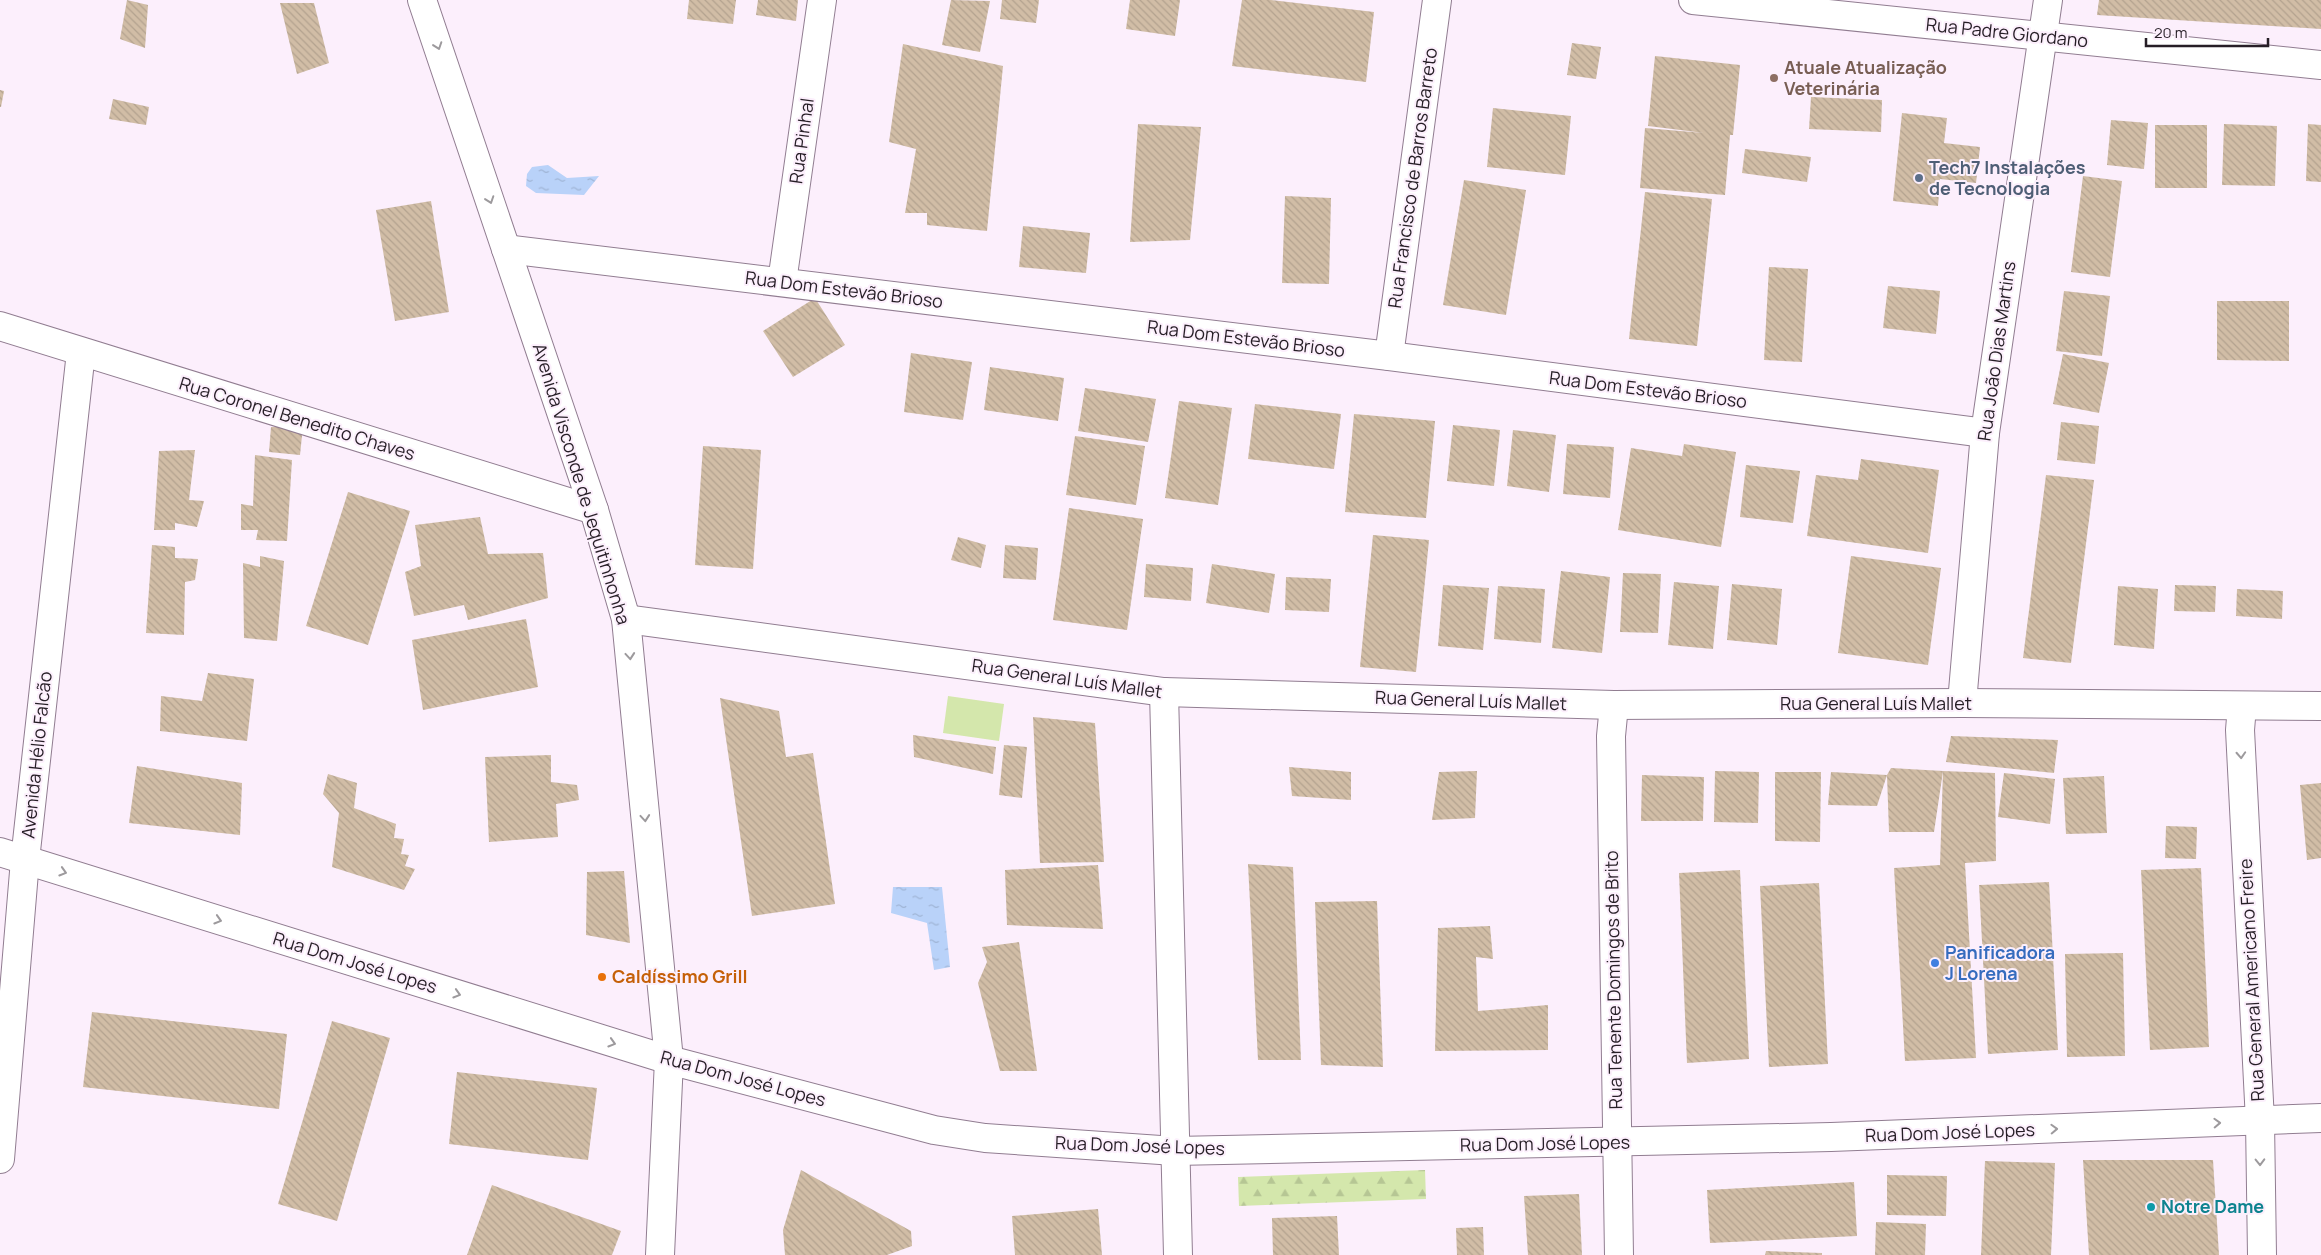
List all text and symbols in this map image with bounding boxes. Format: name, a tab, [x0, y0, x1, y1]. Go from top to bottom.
street label: Rua Padre Giordano	[1925, 12, 2089, 52]
scale bar	[2146, 15, 2268, 47]
text: 20 m	[2154, 22, 2187, 43]
one-way arrow	[432, 41, 442, 50]
street label: Rua Francisco de Barros Barreto	[1382, 46, 1442, 310]
place label: Atuale Atualização Veterinária	[1784, 55, 1947, 100]
marker: Atuale Atualização Veterinária	[1768, 72, 1780, 84]
street label: Rua Pinhal	[783, 96, 819, 185]
place label: Tech7 Instalações de Tecnologia	[1929, 155, 2086, 200]
marker: Tech7 Instalações de Tecnologia	[1913, 172, 1925, 184]
one-way arrow	[484, 195, 494, 204]
street label: Rua João Dias Martins	[1972, 259, 2021, 442]
street label: Rua Dom Estevão Brioso	[744, 265, 944, 313]
street label: Rua Dom Estevão Brioso	[1146, 314, 1346, 362]
street label: Avenida Visconde de Jequitinhonha	[528, 340, 636, 627]
street label: Rua Dom Estevão Brioso	[1548, 365, 1748, 413]
street label: Rua Coronel Benedito Chaves	[176, 371, 418, 465]
one-way arrow	[624, 652, 635, 660]
street label: Rua General Luís Mallet	[970, 653, 1164, 703]
street label: Avenida Hélio Falcão	[15, 670, 57, 840]
street label: Rua General Luís Mallet	[1375, 685, 1567, 715]
street label: Rua General Luís Mallet	[1780, 691, 1972, 715]
one-way arrow	[2236, 751, 2247, 759]
one-way arrow	[639, 814, 650, 822]
street label: Rua Tenente Domingos de Brito	[1599, 850, 1627, 1110]
street label: Rua General Americano Freire	[2233, 858, 2269, 1102]
one-way arrow	[59, 866, 67, 876]
one-way arrow	[214, 914, 222, 924]
street label: Rua Dom José Lopes	[270, 926, 440, 998]
place label: Panificadora J Lorena	[1945, 940, 2055, 985]
marker: Panificadora J Lorena	[1929, 957, 1941, 969]
place label: Caldíssimo Grill	[612, 964, 748, 988]
marker: Caldíssimo Grill	[596, 971, 608, 983]
one-way arrow	[452, 989, 461, 999]
one-way arrow	[608, 1037, 616, 1047]
street label: Rua Dom José Lopes	[658, 1044, 829, 1112]
street label: Rua Dom José Lopes	[1865, 1117, 2035, 1147]
one-way arrow	[2214, 1118, 2221, 1128]
one-way arrow	[2051, 1124, 2059, 1134]
street label: Rua Dom José Lopes	[1055, 1130, 1225, 1160]
street label: Rua Dom José Lopes	[1460, 1130, 1630, 1156]
one-way arrow	[2255, 1158, 2266, 1166]
place label: Notre Dame	[2161, 1194, 2264, 1218]
marker: Notre Dame	[2145, 1201, 2157, 1213]

